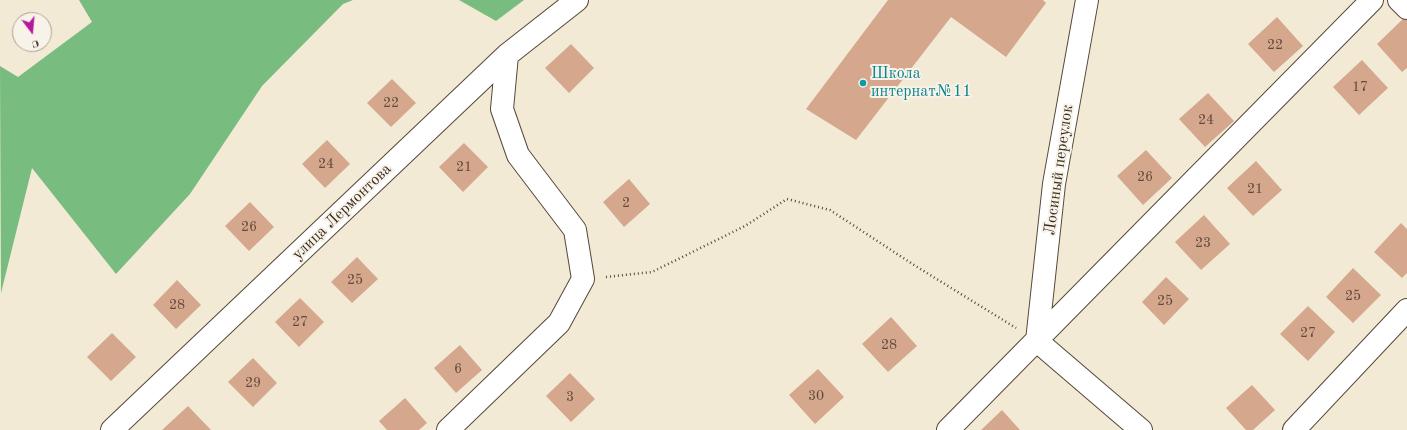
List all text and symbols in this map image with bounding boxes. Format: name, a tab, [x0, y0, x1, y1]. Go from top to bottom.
north arrow	[12, 12, 52, 52]
text: С	[30, 37, 40, 49]
house number: 22	[1267, 37, 1283, 53]
place label: Школа интернат№11	[871, 64, 971, 102]
marker: Школа интернат№11	[858, 78, 868, 88]
house number: 17	[1352, 79, 1368, 95]
house number: 22	[383, 95, 399, 111]
street label: Лосиный переулок	[1040, 103, 1078, 237]
house number: 24	[1198, 112, 1214, 128]
house number: 24	[318, 156, 334, 172]
house number: 21	[456, 159, 472, 175]
street label: улица Лермонтова	[288, 160, 396, 264]
house number: 26	[1137, 169, 1153, 185]
house number: 21	[1247, 181, 1263, 197]
house number: 2	[622, 195, 630, 211]
house number: 26	[241, 219, 257, 235]
house number: 23	[1195, 235, 1211, 251]
house number: 25	[347, 272, 363, 288]
house number: 25	[1345, 288, 1361, 304]
house number: 25	[1157, 293, 1173, 309]
house number: 28	[169, 297, 185, 313]
house number: 27	[292, 314, 308, 330]
house number: 27	[1300, 325, 1316, 341]
house number: 28	[881, 337, 897, 353]
house number: 6	[454, 361, 462, 377]
house number: 29	[245, 375, 261, 391]
house number: 30	[808, 388, 824, 404]
house number: 3	[566, 389, 574, 405]

